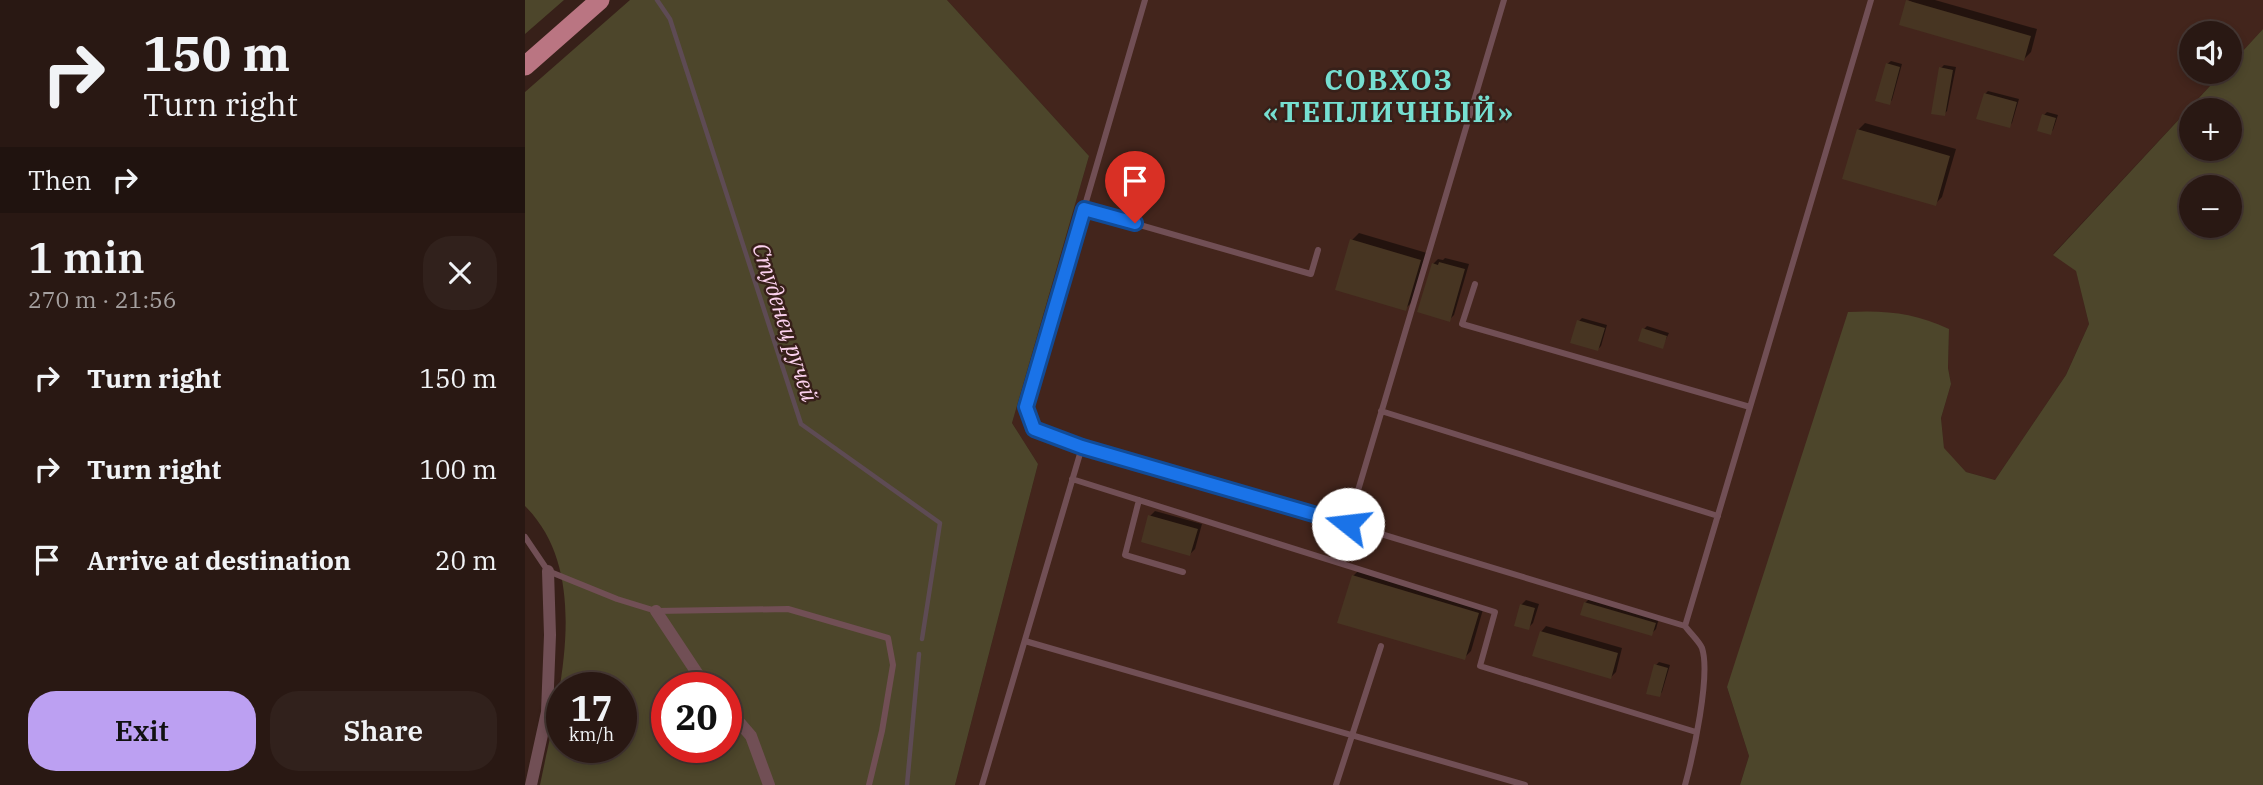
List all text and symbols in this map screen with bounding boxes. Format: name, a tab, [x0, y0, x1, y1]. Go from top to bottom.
text: 150 m	[143, 21, 290, 84]
map controls	[2179, 21, 2242, 238]
button: sound	[2179, 21, 2242, 84]
icon: right	[28, 28, 119, 119]
district label: СОВХОЗ «ТЕПЛИЧНЫЙ»	[1263, 61, 1515, 130]
text: Turn right	[143, 83, 298, 125]
button: +	[2179, 98, 2242, 161]
pin	[1105, 151, 1165, 223]
icon: right	[106, 161, 144, 199]
icon: arrive	[1116, 162, 1154, 200]
text: Then	[28, 163, 92, 197]
button: −	[2179, 175, 2242, 238]
text: 1 min	[28, 230, 145, 285]
button: close	[423, 236, 497, 310]
water label: Студенец ручей	[746, 239, 826, 405]
text: 270 m · 21:56	[28, 284, 177, 314]
icon: right	[28, 359, 66, 397]
text: Turn right	[87, 361, 221, 395]
text: 150 m	[419, 361, 497, 395]
icon: right	[28, 450, 66, 488]
text: Turn right	[87, 452, 221, 486]
text: 100 m	[419, 452, 497, 486]
position arrow	[1311, 487, 1385, 561]
icon: arrive	[28, 541, 66, 579]
text: Arrive at destination	[87, 543, 351, 577]
text: 20 m	[435, 543, 497, 577]
speed limit sign: 20	[651, 672, 742, 763]
text: 17	[570, 685, 613, 731]
button: Exit	[28, 691, 256, 771]
button: Share	[270, 691, 497, 771]
text: km/h	[569, 723, 614, 746]

